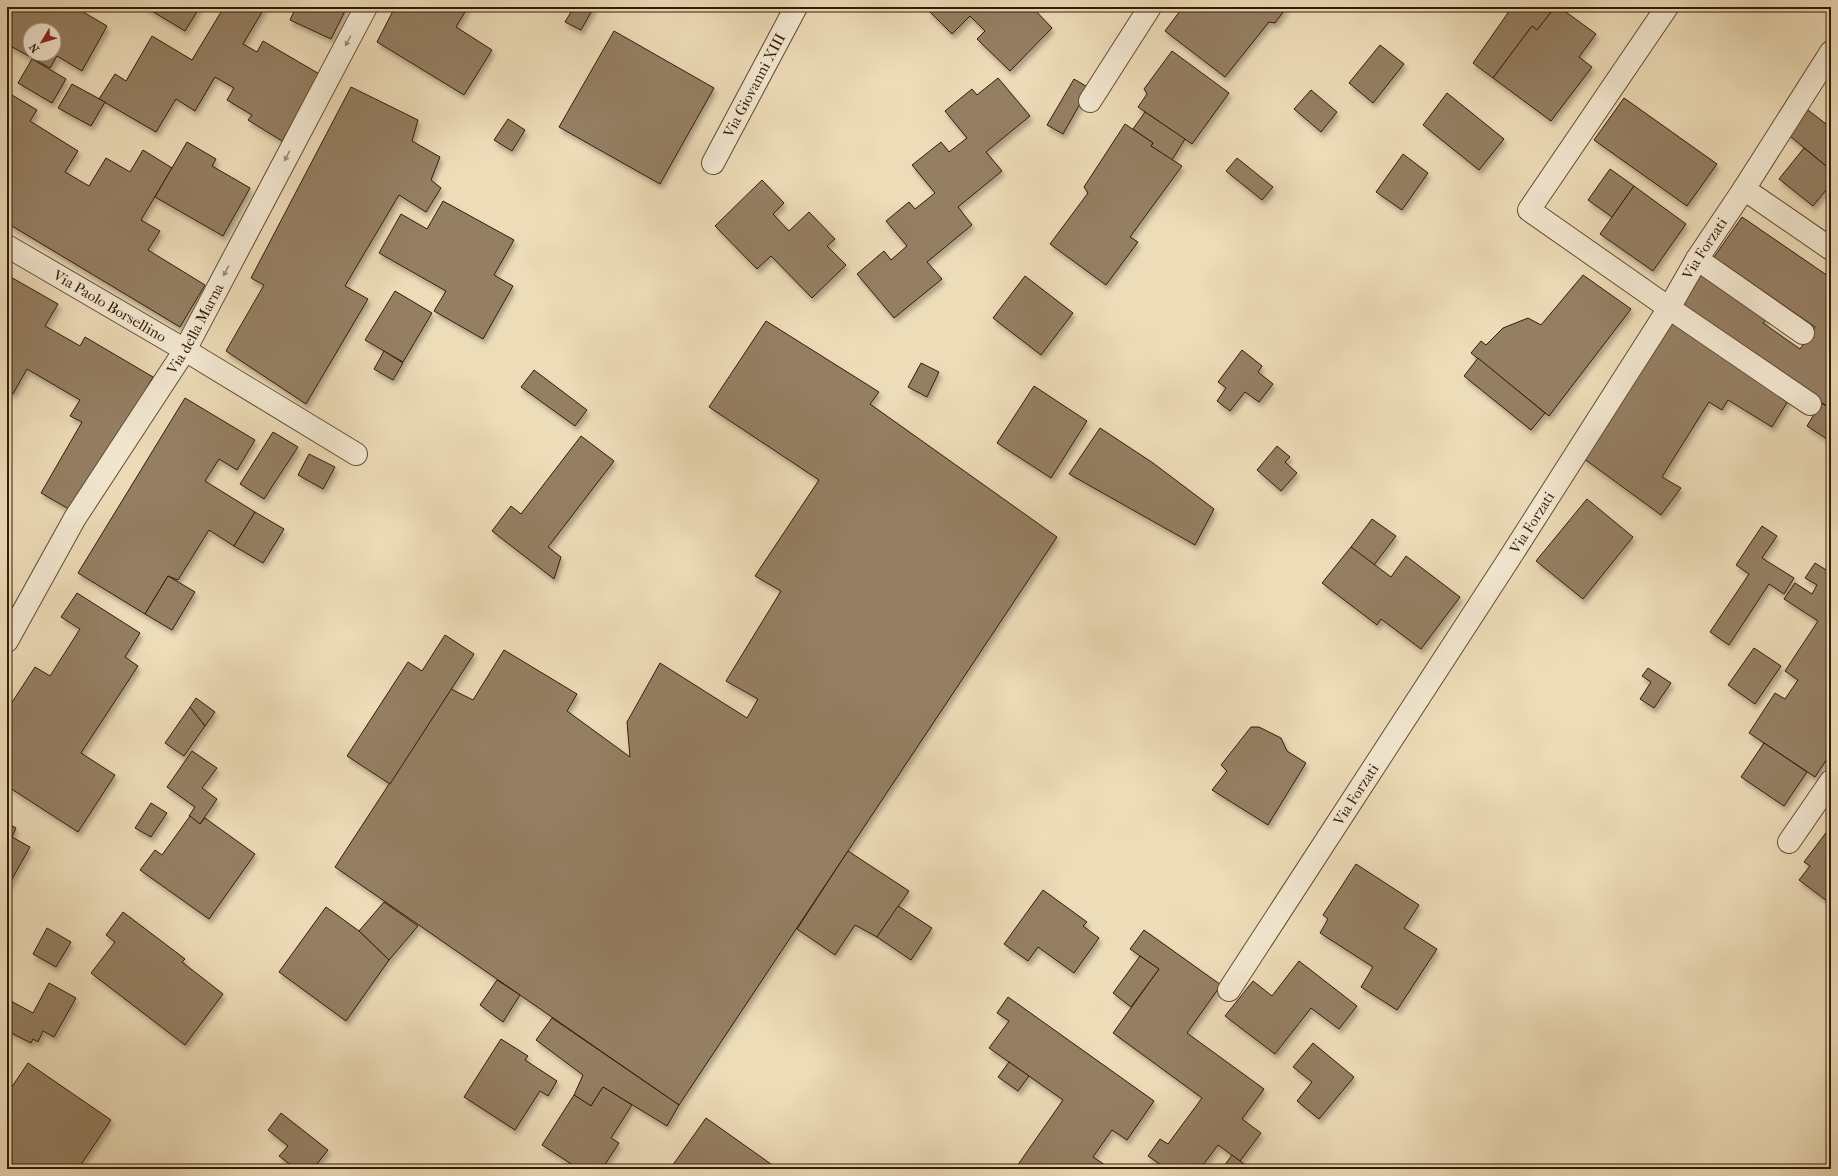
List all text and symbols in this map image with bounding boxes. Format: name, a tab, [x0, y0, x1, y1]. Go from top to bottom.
north arrow	[22, 22, 62, 62]
street label: Via Giovanni XIII	[719, 30, 789, 141]
one-way arrow	[344, 36, 351, 47]
text: N	[26, 40, 42, 55]
one-way arrow	[284, 151, 290, 162]
street label: Via Forzati	[1678, 214, 1731, 283]
street label: Via Paolo Borsellino	[49, 265, 170, 346]
one-way arrow	[223, 266, 230, 277]
street label: Via della Marna	[162, 279, 228, 378]
street label: Via Forzati	[1505, 488, 1559, 558]
street label: Via Forzati	[1329, 760, 1383, 830]

